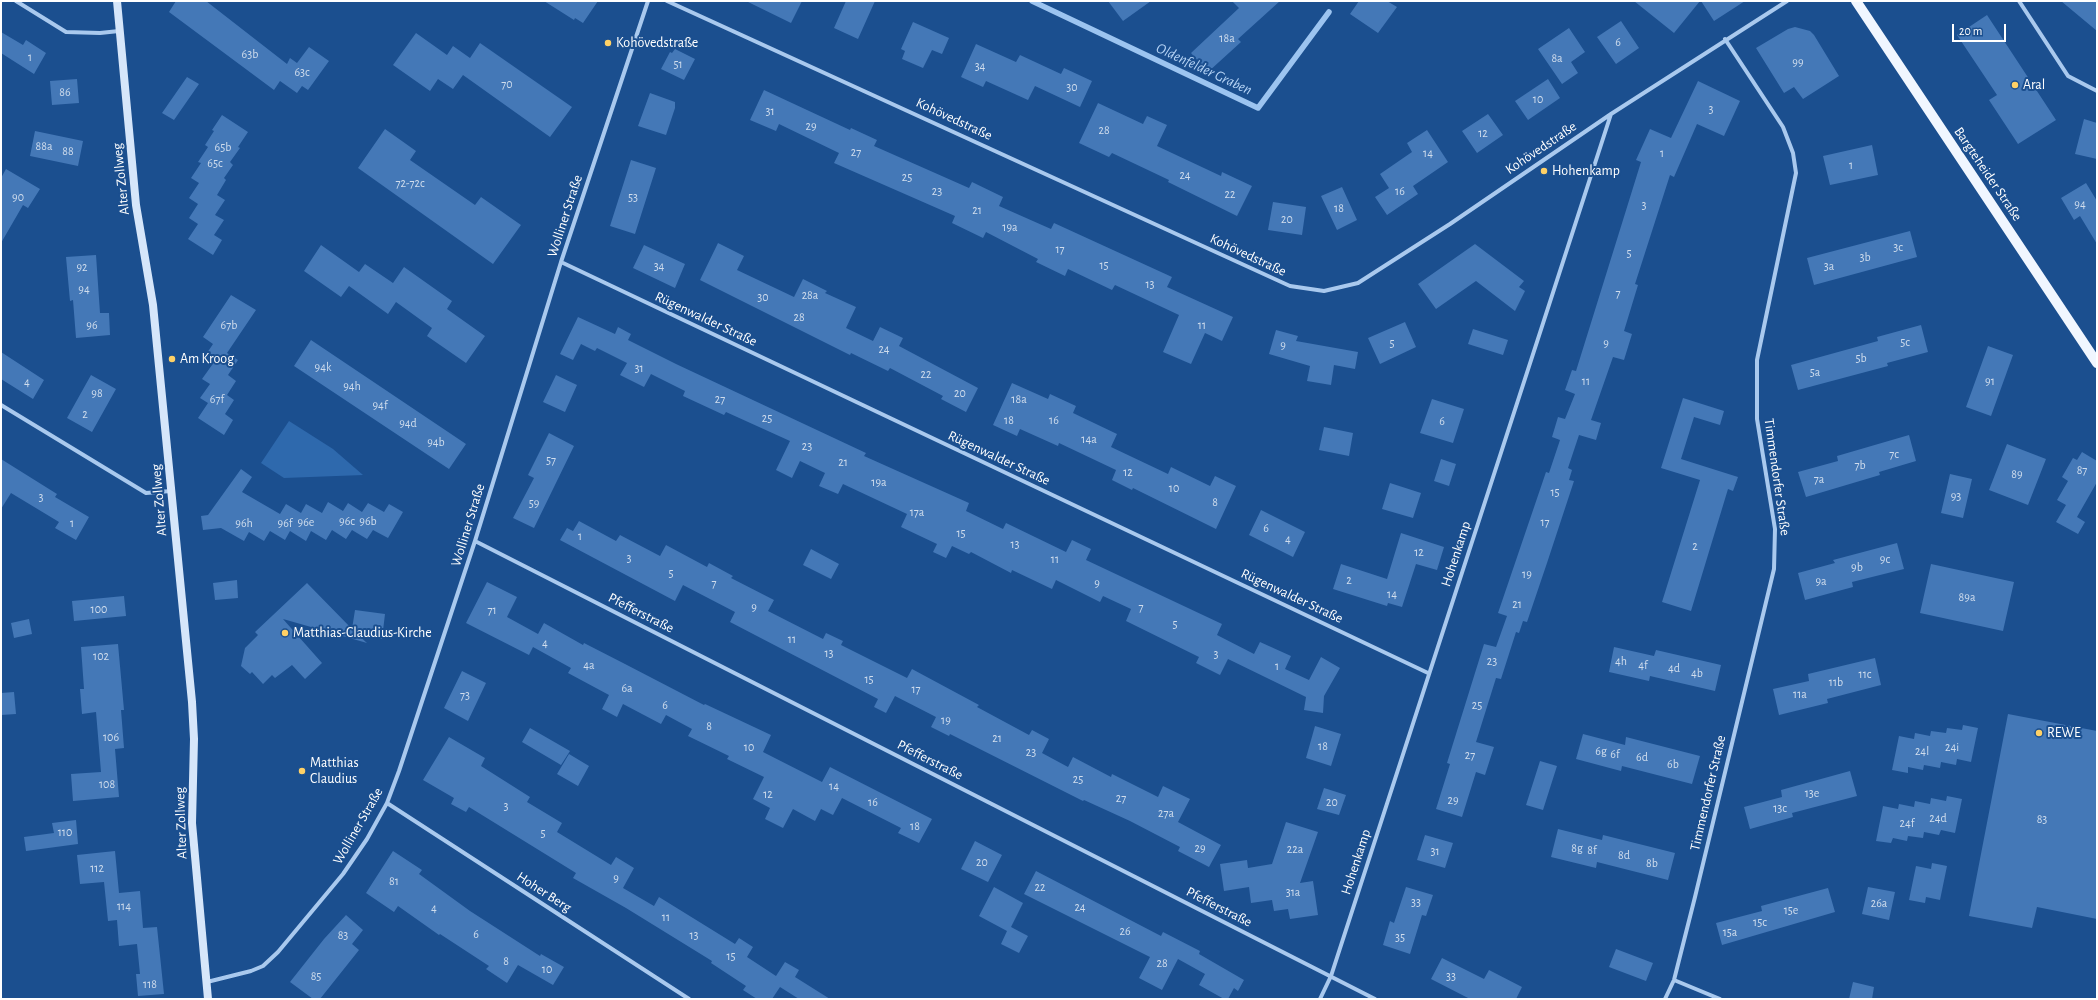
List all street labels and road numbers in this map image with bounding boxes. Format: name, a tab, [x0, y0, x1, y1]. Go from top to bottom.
street label: Kohövedstraße	[913, 94, 995, 144]
street label: Kohövedstraße	[1502, 118, 1580, 178]
street label: Bargteheider Straße	[1950, 124, 2026, 224]
street label: Alter Zollweg	[109, 142, 133, 216]
street label: Wolliner Straße	[544, 173, 586, 259]
street label: Kohövedstraße	[1207, 230, 1289, 280]
street label: Rügenwalder Straße	[652, 288, 760, 350]
street label: Timmendorfer Straße	[1760, 417, 1794, 537]
street label: Rügenwalder Straße	[945, 427, 1053, 489]
street label: Alter Zollweg	[147, 463, 171, 537]
street label: Wolliner Straße	[447, 482, 489, 568]
street label: Hohenkamp	[1438, 519, 1474, 589]
street label: Rügenwalder Straße	[1238, 565, 1346, 627]
street label: Pfefferstraße	[605, 589, 677, 637]
street label: Timmendorfer Straße	[1687, 734, 1729, 852]
street label: Pfefferstraße	[894, 736, 966, 784]
street label: Wolliner Straße	[329, 785, 387, 867]
street label: Alter Zollweg	[171, 787, 191, 859]
street label: Hohenkamp	[1338, 827, 1374, 897]
street label: Hoher Berg	[513, 868, 575, 916]
street label: Pfefferstraße	[1183, 883, 1255, 931]

